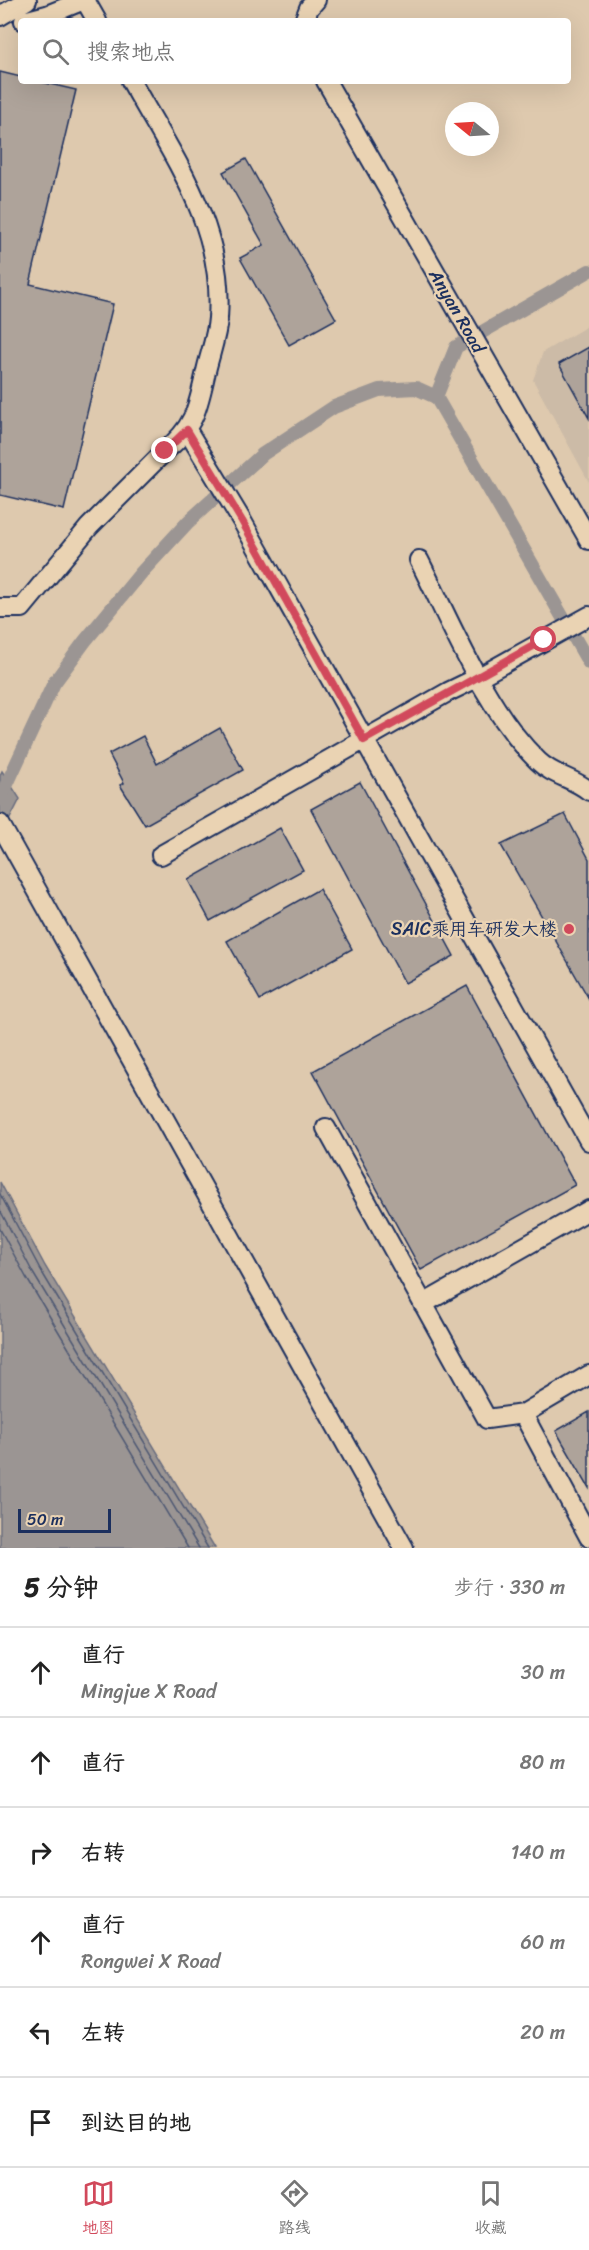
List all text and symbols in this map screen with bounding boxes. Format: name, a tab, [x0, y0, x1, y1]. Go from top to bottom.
search box	[18, 18, 571, 84]
text: 搜索地点	[87, 32, 175, 71]
icon: search	[39, 35, 72, 68]
north arrow	[445, 102, 499, 156]
street label: Anyan Road	[419, 262, 495, 361]
route end	[151, 437, 177, 463]
route start	[530, 626, 556, 652]
place label: SAIC乘用车研发大楼	[391, 913, 557, 945]
marker: SAIC乘用车研发大楼	[562, 922, 576, 936]
text: 50 m	[27, 1505, 63, 1534]
scale bar	[18, 1506, 111, 1534]
text: 5 分钟	[24, 1564, 99, 1610]
text: 步行 · 330 m	[454, 1570, 565, 1605]
text: 直行	[81, 1635, 125, 1674]
text: 30 m	[521, 1655, 565, 1690]
icon: ahead	[24, 1656, 57, 1689]
text: Mingjue X Road	[81, 1674, 216, 1709]
text: 直行	[81, 1743, 125, 1782]
text: 80 m	[520, 1745, 565, 1780]
icon: ahead	[24, 1746, 57, 1779]
text: 右转	[81, 1833, 125, 1872]
text: 140 m	[511, 1835, 565, 1870]
icon: right	[24, 1836, 57, 1869]
text: 直行	[81, 1905, 125, 1944]
text: 60 m	[520, 1925, 565, 1960]
icon: ahead	[24, 1926, 57, 1959]
text: Rongwei X Road	[81, 1944, 220, 1979]
text: 左转	[81, 2013, 125, 2052]
text: 20 m	[520, 2015, 565, 2050]
icon: left	[24, 2016, 57, 2049]
text: 到达目的地	[81, 2103, 191, 2142]
icon: arrive	[24, 2106, 57, 2139]
tab: 地图	[82, 2177, 115, 2242]
tab: 路线	[278, 2177, 311, 2242]
tab: 收藏	[474, 2177, 507, 2242]

